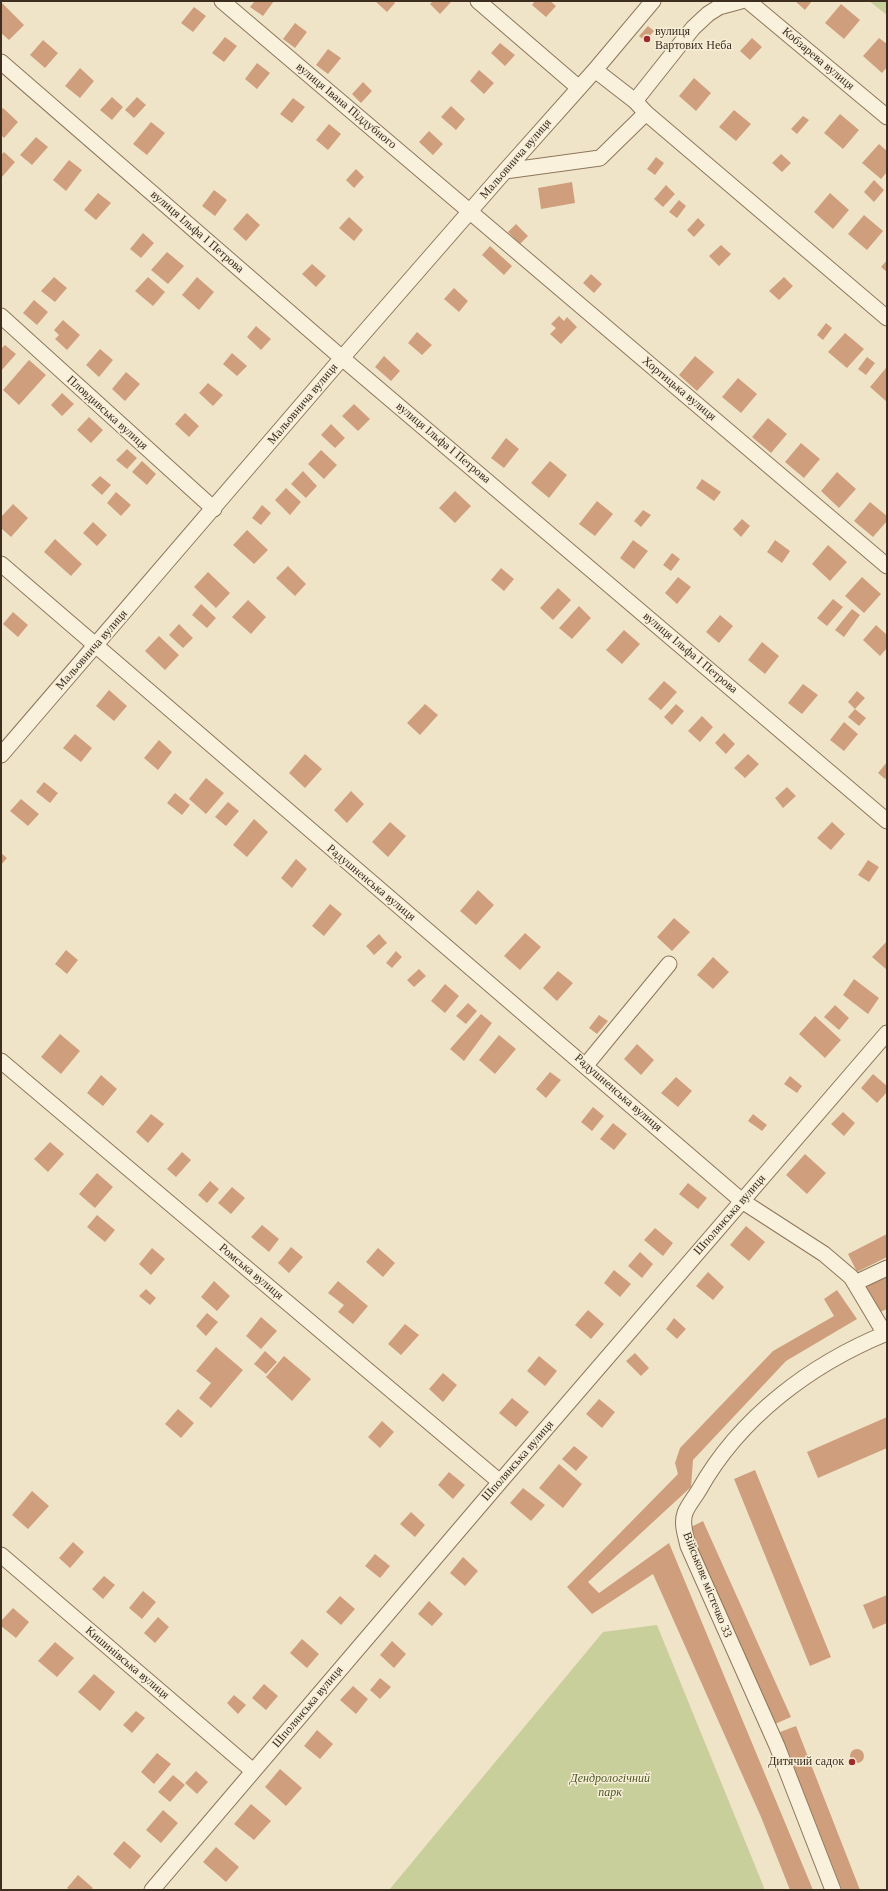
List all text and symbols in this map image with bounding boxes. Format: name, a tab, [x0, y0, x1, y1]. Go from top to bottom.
place label: вулиця Вартових Неба	[655, 25, 732, 53]
street label: Кобзарева вулиця	[779, 25, 857, 93]
marker: вулиця Вартових Неба	[642, 34, 652, 44]
street label: вулиця Івана Піддубного	[293, 60, 399, 152]
street label: Мальовнича вулиця	[477, 116, 555, 202]
street label: вулиця Ільфа І Петрова	[147, 188, 247, 276]
street label: Хортицька вулиця	[639, 354, 719, 424]
street label: Мальовнича вулиця	[265, 360, 341, 448]
street label: Пловдивська вулиця	[64, 373, 150, 453]
street label: вулиця Ільфа І Петрова	[393, 399, 493, 487]
street label: Мальовнича вулиця	[53, 607, 131, 693]
street label: вулиця Ільфа І Петрова	[640, 609, 740, 697]
street label: Радушненська вулиця	[324, 842, 418, 924]
street label: Радушненська вулиця	[571, 1051, 665, 1135]
street label: Шполянська вулиця	[691, 1172, 769, 1258]
street label: Ромська вулиця	[216, 1241, 286, 1303]
street label: Шполянська вулиця	[479, 1418, 557, 1504]
street label: Військове містечко 33	[679, 1530, 735, 1640]
street label: Кишинівська вулиця	[82, 1624, 172, 1702]
street label: Шполянська вулиця	[270, 1663, 346, 1751]
place label: Дитячий садок	[768, 1755, 844, 1769]
marker: Дитячий садок	[847, 1757, 857, 1767]
park label: Дендрологічний парк	[570, 1772, 650, 1800]

